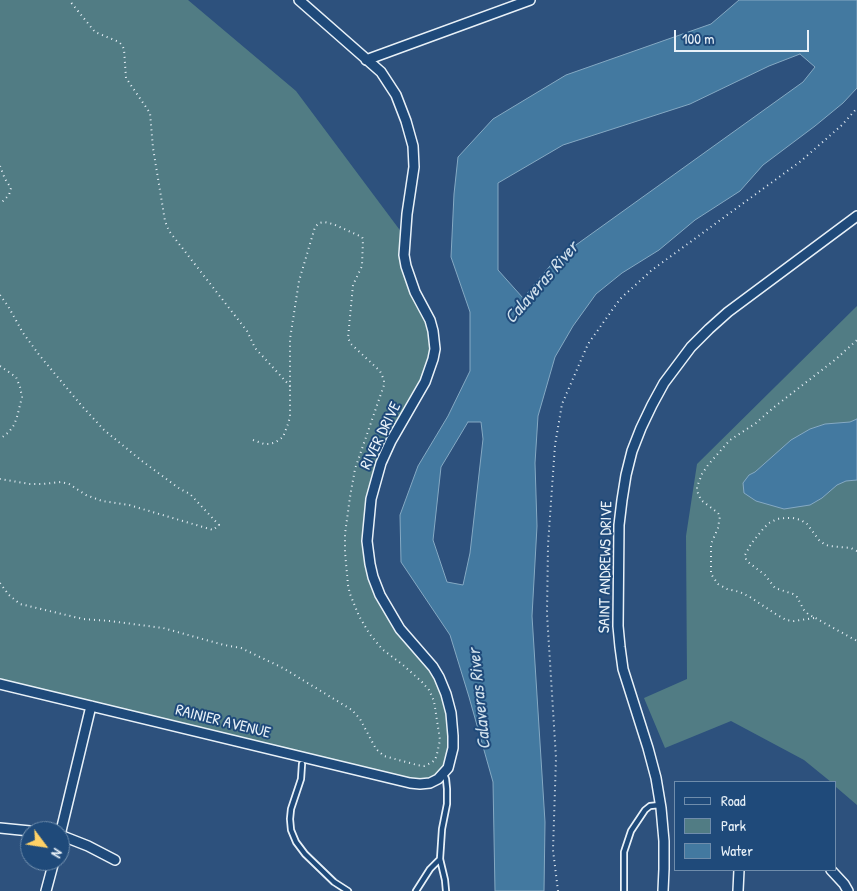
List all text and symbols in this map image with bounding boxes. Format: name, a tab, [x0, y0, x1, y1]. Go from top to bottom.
scale bar	[677, 20, 812, 52]
text: 100 m	[682, 28, 715, 49]
water label: Calaveras River	[500, 238, 584, 328]
street label: RIVER DRIVE	[356, 399, 406, 473]
street label: SAINT ANDREWS DRIVE	[595, 501, 617, 633]
water label: Calaveras River	[464, 647, 496, 751]
street label: RAINIER AVENUE	[173, 701, 273, 743]
legend	[674, 781, 837, 871]
text: Road	[721, 790, 746, 811]
text: Park	[721, 815, 746, 836]
north arrow	[20, 821, 70, 871]
text: Water	[721, 840, 753, 861]
text: N	[47, 845, 67, 862]

